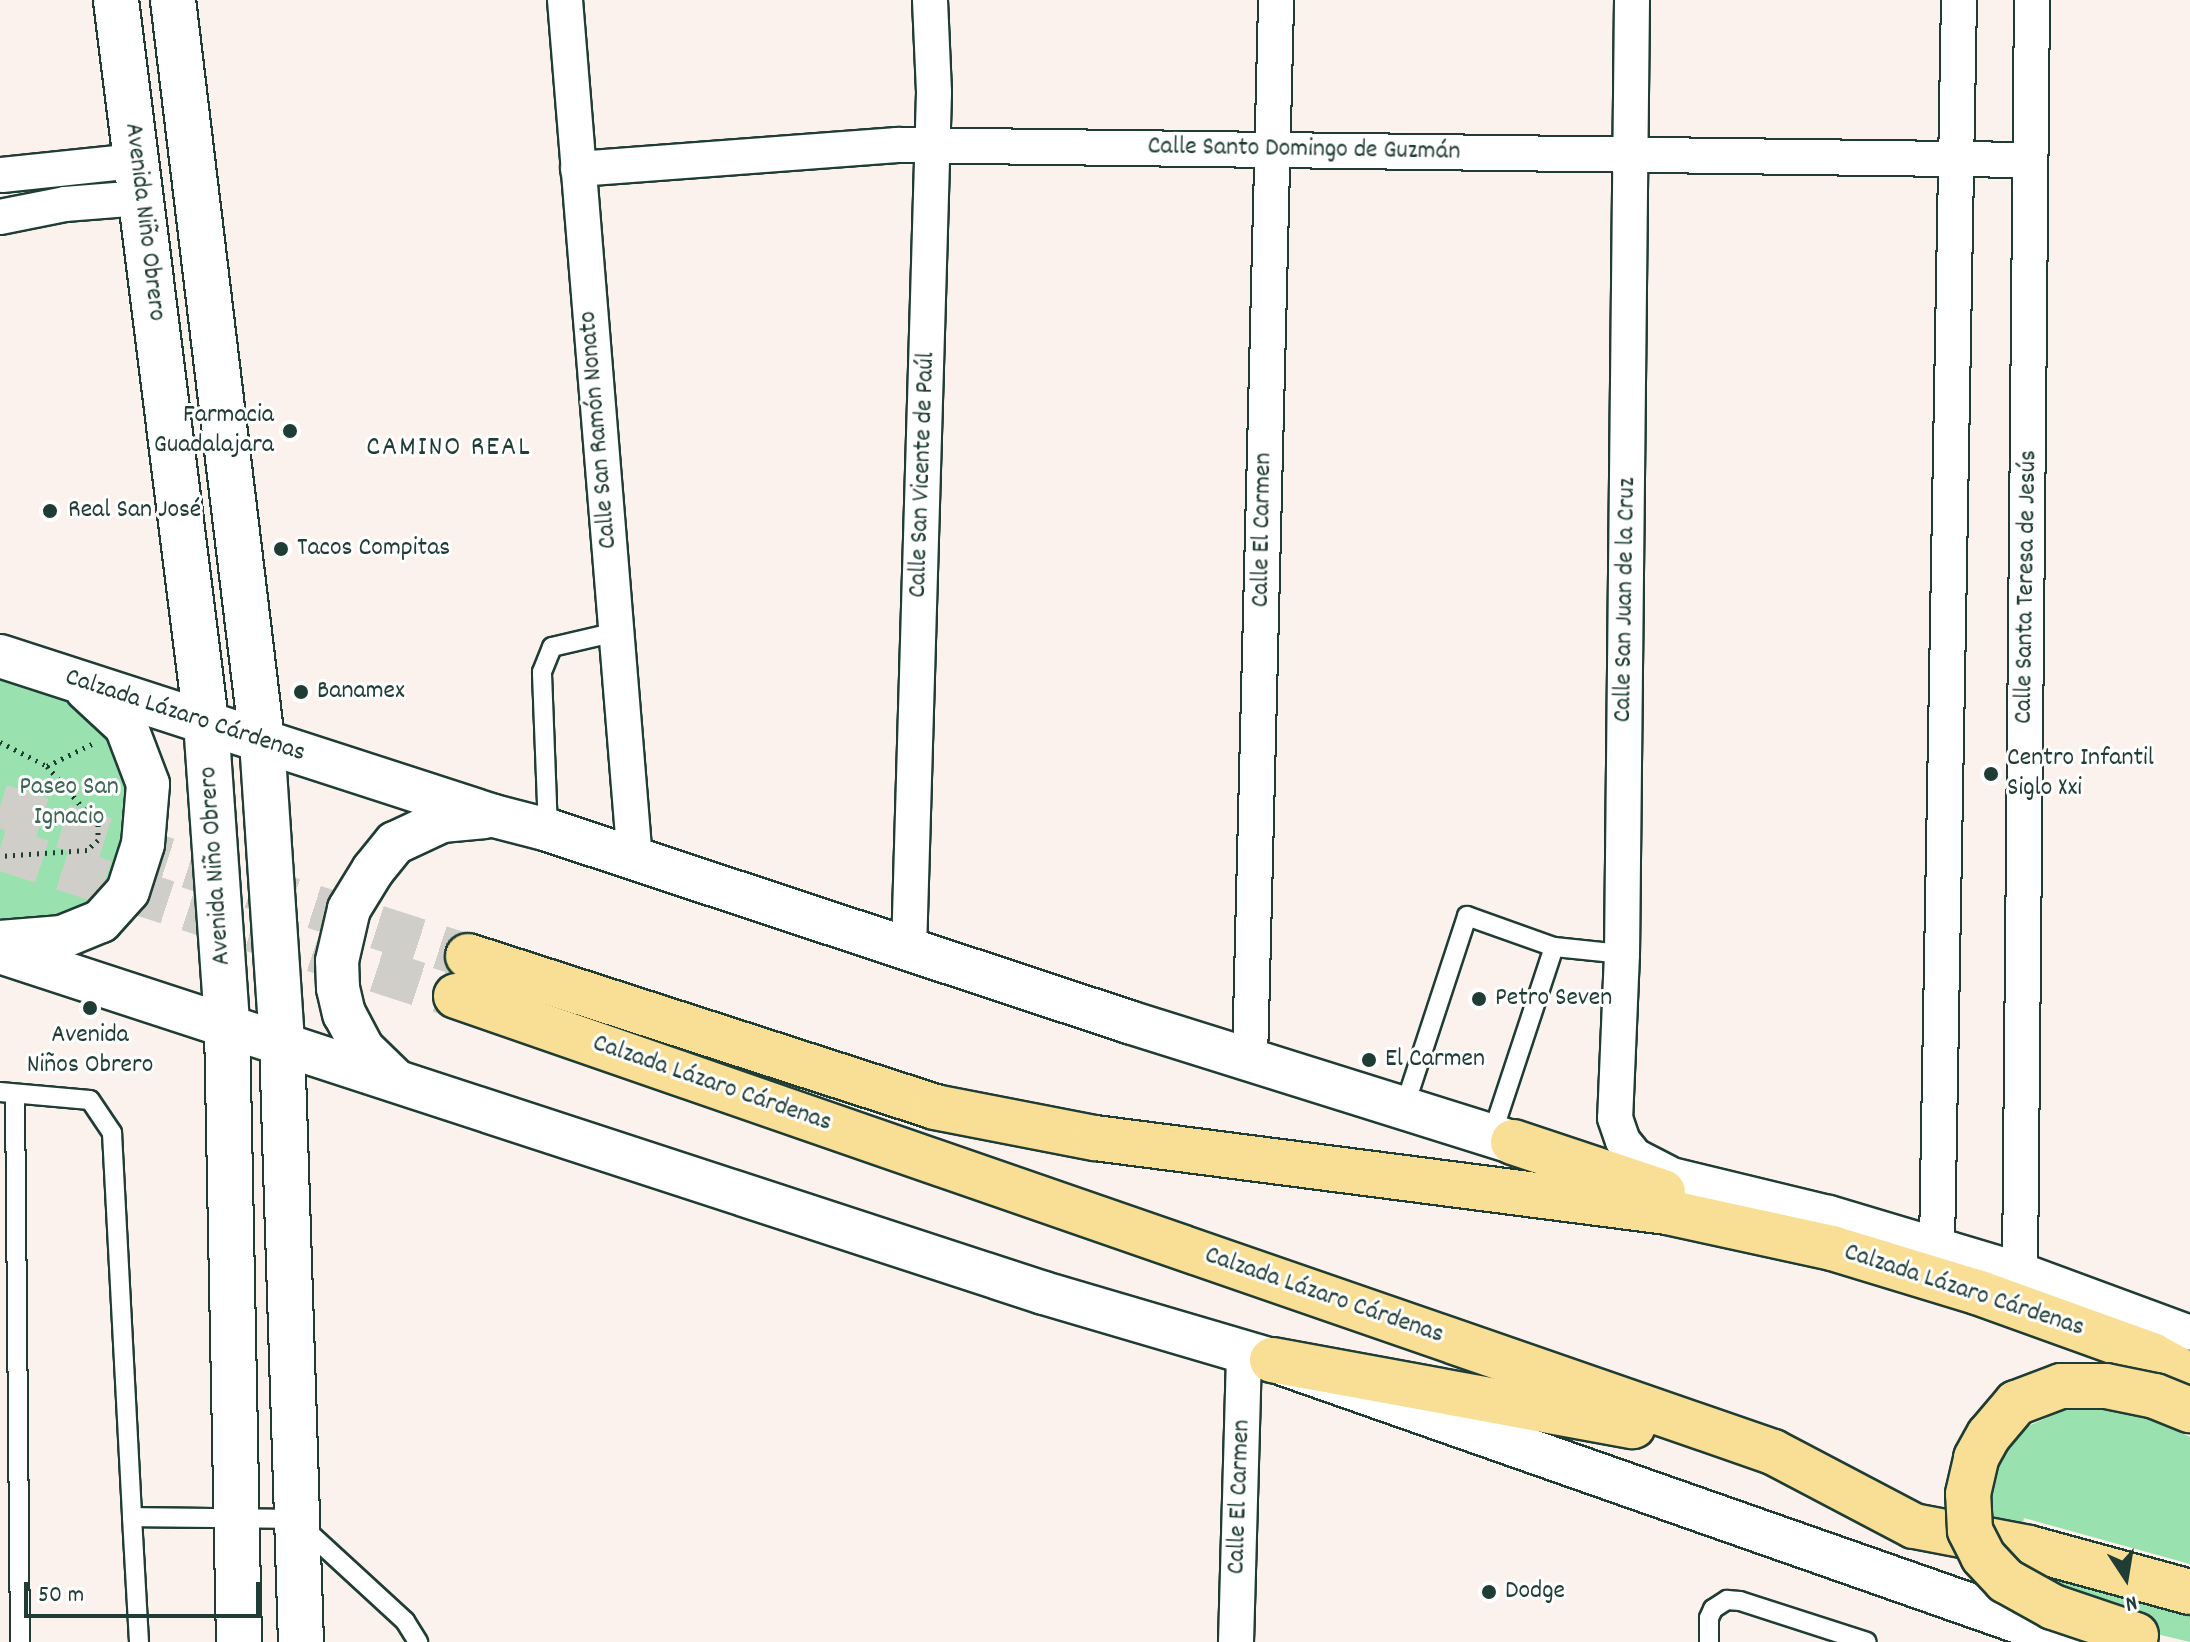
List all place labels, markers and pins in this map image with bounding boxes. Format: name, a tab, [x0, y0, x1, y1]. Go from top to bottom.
place label: Farmacia Guadalajara	[154, 400, 274, 462]
marker: Farmacia Guadalajara	[281, 422, 299, 440]
place label: Real San José	[68, 495, 201, 527]
marker: Real San José	[39, 500, 61, 522]
place label: Tacos Compitas	[297, 533, 450, 565]
marker: Tacos Compitas	[272, 540, 290, 558]
place label: Banamex	[317, 676, 405, 708]
marker: Banamex	[292, 683, 310, 701]
place label: Centro Infantil Siglo Xxi	[2007, 743, 2154, 804]
marker: Centro Infantil Siglo Xxi	[1982, 765, 2000, 783]
place label: Petro Seven	[1495, 983, 1612, 1015]
marker: Petro Seven	[1470, 990, 1488, 1008]
marker: Avenida Niños Obrero	[81, 999, 99, 1017]
place label: Avenida Niños Obrero	[27, 1020, 153, 1082]
place label: El Carmen	[1385, 1044, 1485, 1076]
marker: El Carmen	[1360, 1051, 1378, 1069]
place label: Dodge	[1505, 1576, 1565, 1608]
marker: Dodge	[1480, 1583, 1498, 1601]

